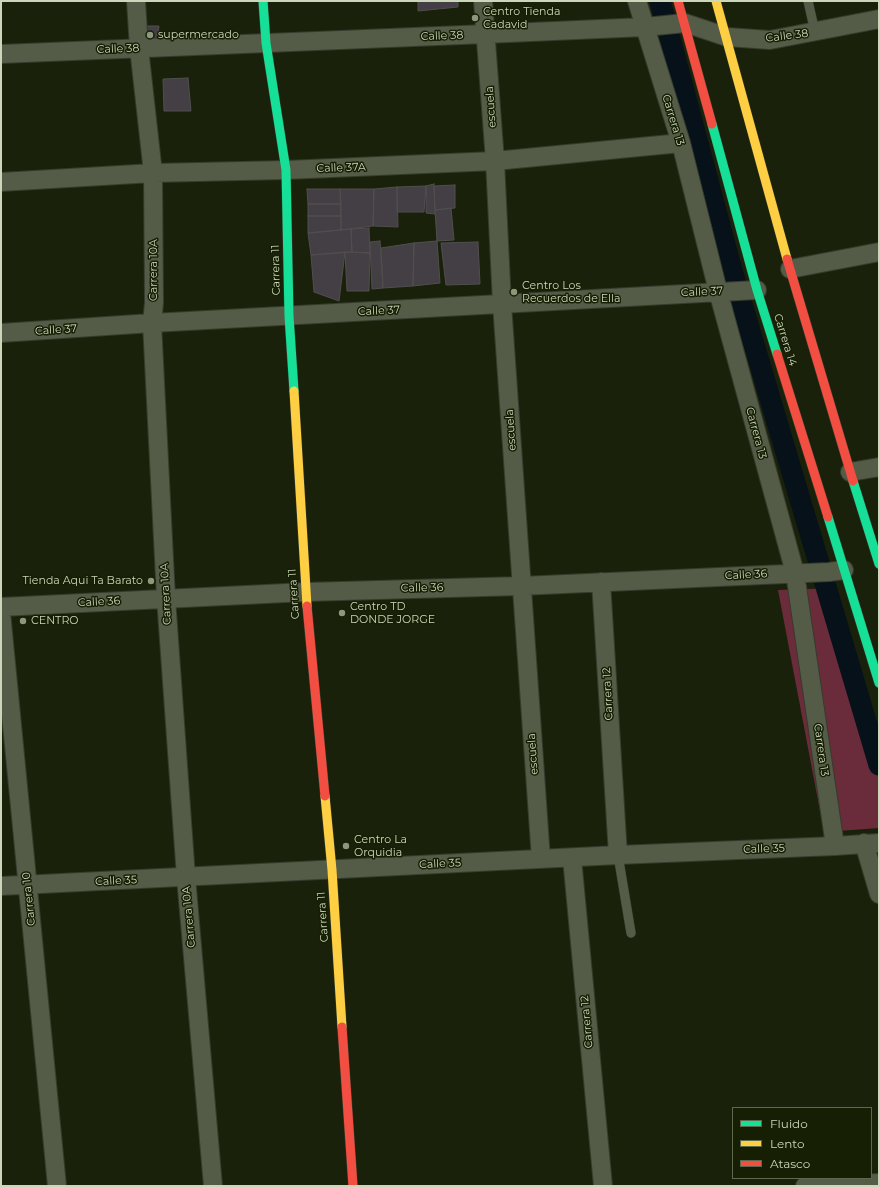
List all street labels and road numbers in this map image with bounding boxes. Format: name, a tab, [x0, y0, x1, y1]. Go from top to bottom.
street label: Calle 38	[765, 27, 809, 45]
street label: Calle 38	[420, 29, 464, 43]
street label: Calle 38	[96, 42, 140, 56]
street label: escuela	[483, 86, 499, 128]
street label: Carrera 13	[659, 93, 687, 147]
street label: Calle 37A	[316, 161, 366, 175]
street label: Carrera 10A	[147, 239, 161, 301]
street label: Carrera 11	[269, 245, 283, 295]
street label: Calle 37	[681, 284, 723, 300]
street label: Calle 37	[358, 303, 400, 319]
street label: Carrera 14	[771, 312, 799, 368]
street label: Calle 37	[34, 322, 78, 338]
street label: Carrera 13	[743, 406, 769, 460]
street label: escuela	[503, 409, 519, 451]
street label: Carrera 10A	[158, 563, 174, 625]
street label: Calle 36	[724, 567, 768, 583]
street label: Carrera 11	[286, 568, 302, 620]
street label: Calle 36	[401, 581, 443, 595]
street label: Calle 36	[77, 594, 121, 610]
street label: Carrera 12	[600, 667, 616, 721]
street label: Carrera 13	[811, 723, 831, 777]
street label: escuela	[525, 733, 541, 775]
street label: Calle 35	[743, 842, 785, 856]
street label: Calle 35	[419, 856, 461, 872]
street label: Carrera 10	[20, 871, 38, 927]
street label: Calle 35	[95, 873, 137, 889]
street label: Carrera 10A	[180, 886, 198, 948]
street label: Carrera 11	[315, 891, 331, 943]
street label: Carrera 12	[578, 995, 596, 1049]

